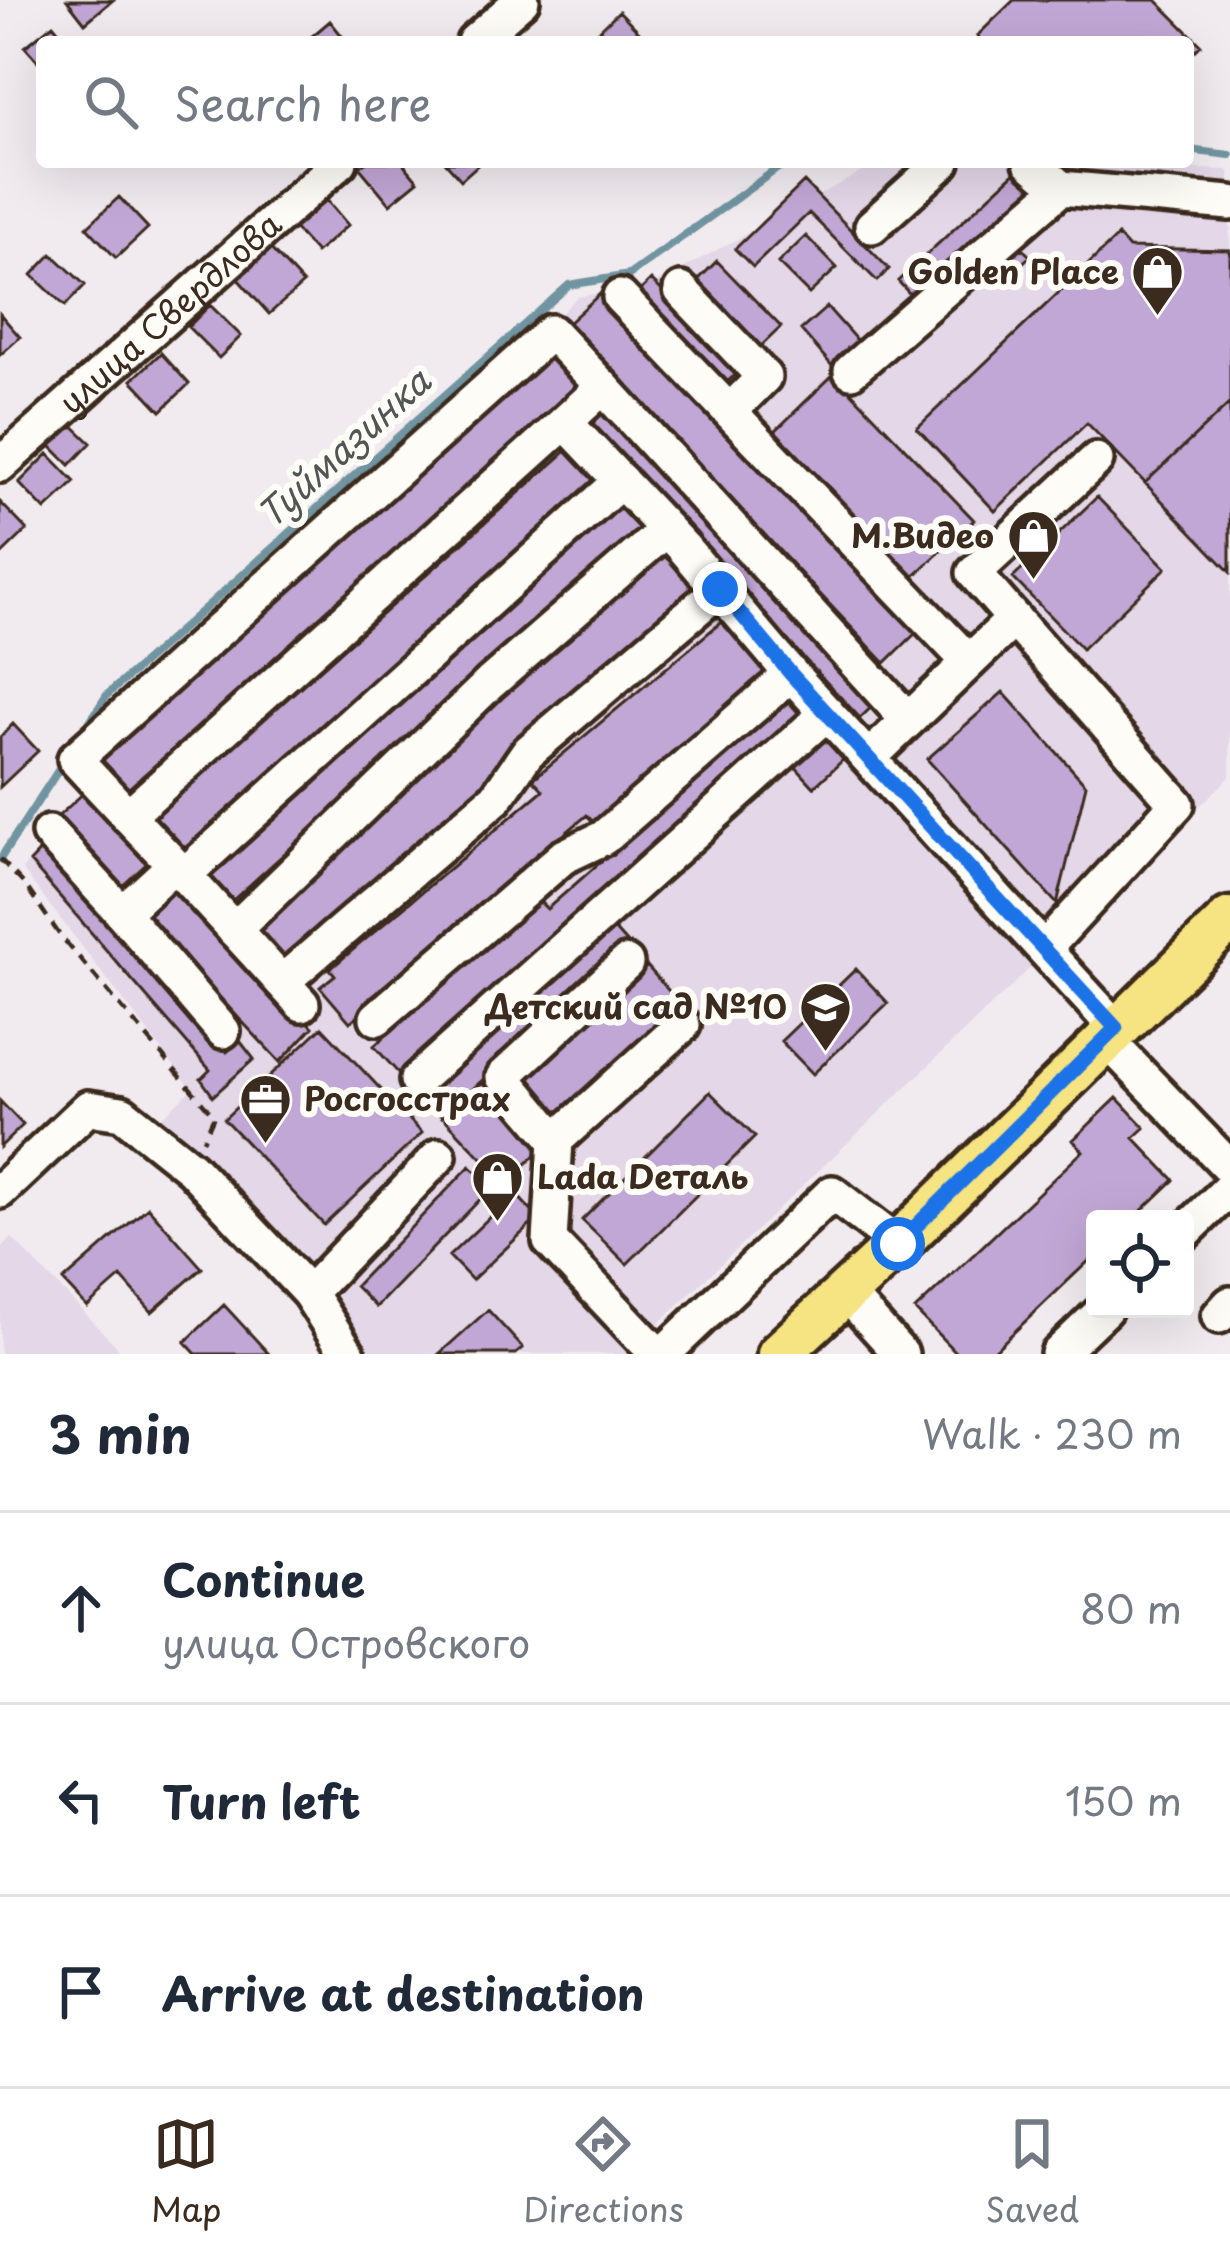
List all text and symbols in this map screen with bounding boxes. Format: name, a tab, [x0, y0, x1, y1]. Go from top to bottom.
search box	[36, 36, 1194, 168]
text: Search here	[174, 68, 431, 136]
icon: search	[78, 69, 144, 135]
street label: улица Свердлова	[46, 199, 292, 425]
shop icon: Golden Place	[1130, 244, 1186, 318]
place label: Golden Place	[907, 245, 1119, 295]
water label: Туймазинка	[244, 353, 442, 539]
shop icon: М.Видео	[1005, 508, 1061, 582]
place label: М.Видео	[851, 509, 994, 559]
route end	[693, 562, 747, 616]
school or university icon: Детский сад №10	[798, 979, 854, 1053]
place label: Детский сад №10	[484, 980, 787, 1030]
office icon: Росгосстрах	[237, 1071, 293, 1145]
place label: Росгосстрах	[304, 1072, 510, 1122]
shop icon: Lada Dеталь	[470, 1149, 526, 1223]
place label: Lada Dеталь	[537, 1150, 748, 1200]
map controls	[1086, 1210, 1194, 1318]
button: locate	[1086, 1210, 1194, 1318]
route start	[871, 1217, 925, 1271]
text: 3 min	[48, 1394, 192, 1471]
text: Walk · 230 m	[922, 1403, 1182, 1462]
text: Continue	[162, 1544, 365, 1612]
icon: ahead	[48, 1575, 114, 1641]
text: 80 m	[1080, 1578, 1182, 1637]
text: улица Островского	[162, 1612, 530, 1671]
text: Turn left	[162, 1766, 361, 1834]
icon: left	[48, 1767, 114, 1833]
text: 150 m	[1065, 1770, 1182, 1829]
text: Arrive at destination	[162, 1958, 645, 2026]
icon: arrive	[48, 1959, 114, 2025]
tab: Map	[151, 2111, 221, 2233]
tab: Directions	[523, 2111, 684, 2233]
tab: Saved	[985, 2111, 1079, 2233]

